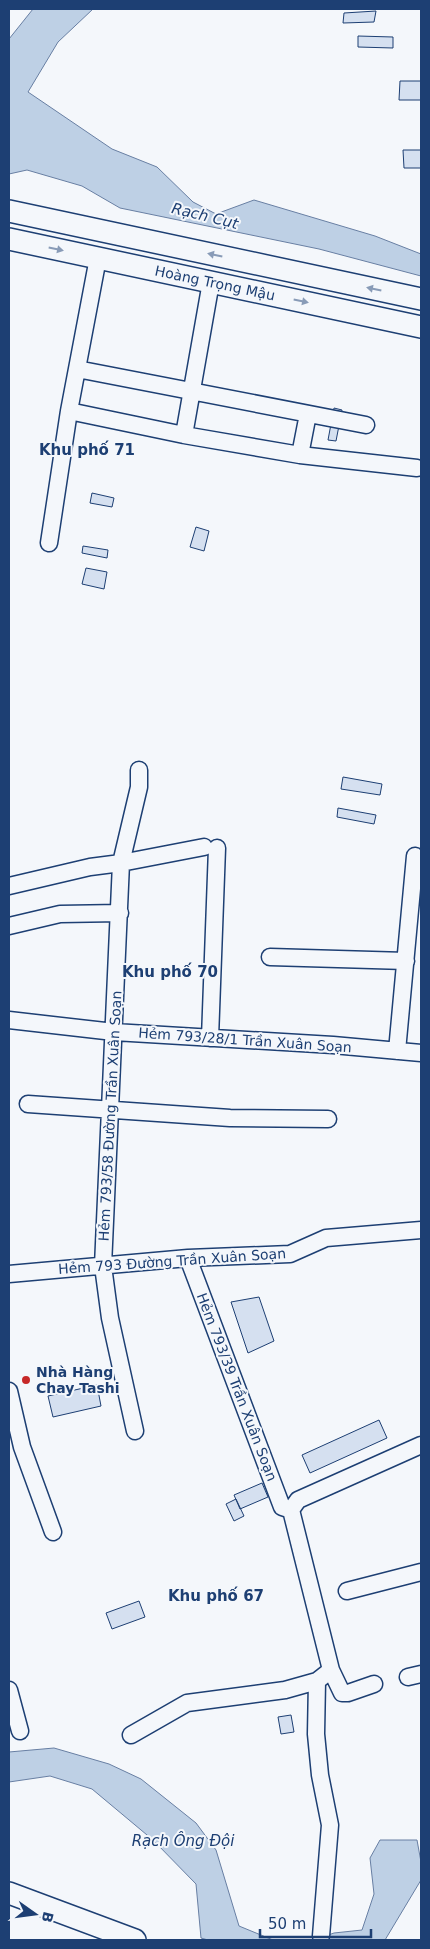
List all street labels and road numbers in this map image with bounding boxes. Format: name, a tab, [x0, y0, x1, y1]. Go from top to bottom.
street label: Hoàng Trọng Mậu	[153, 262, 277, 304]
street label: Hẻm 793/58 Đường Trần Xuân Soạn	[95, 990, 125, 1242]
street label: Hẻm 793/28/1 Trần Xuân Soạn	[138, 1025, 352, 1055]
street label: Hẻm 793 Đường Trần Xuân Soạn	[58, 1245, 286, 1277]
street label: Hẻm 793/39 Trần Xuân Soạn	[194, 1291, 280, 1483]

